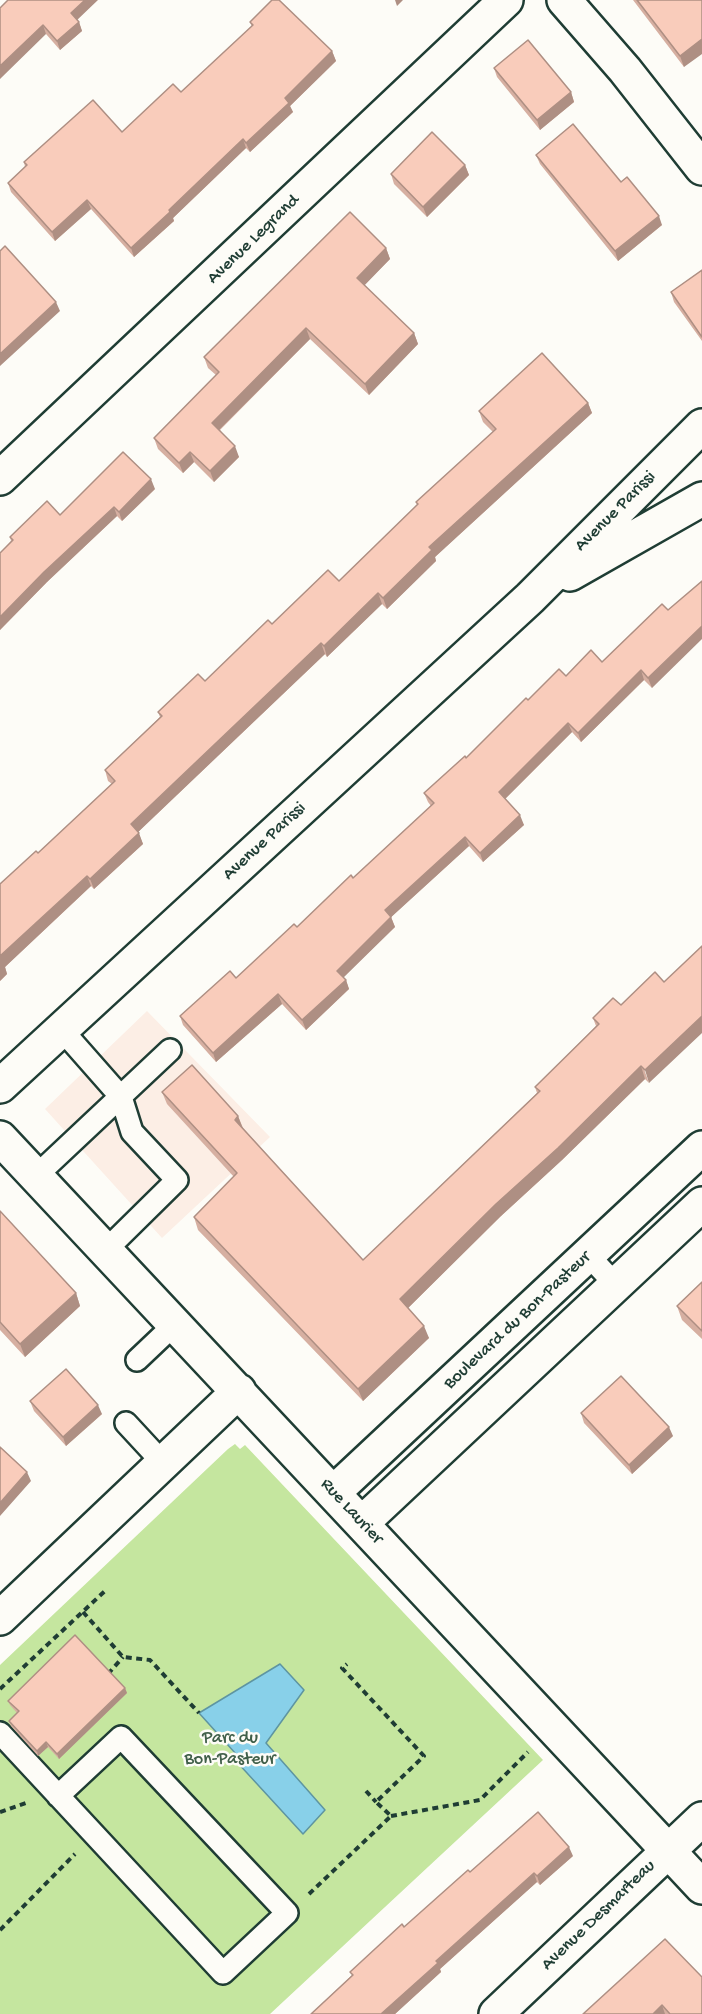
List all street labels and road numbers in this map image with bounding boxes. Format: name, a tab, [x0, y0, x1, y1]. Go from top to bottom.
street label: Avenue Legrand	[203, 191, 305, 289]
street label: Avenue Parissi	[571, 467, 661, 557]
street label: Avenue Parissi	[219, 798, 311, 886]
street label: Boulevard du Bon-Pasteur	[440, 1247, 596, 1395]
street label: Rue Laurier	[315, 1475, 387, 1549]
street label: Avenue Desmarteau	[537, 1856, 661, 1976]

